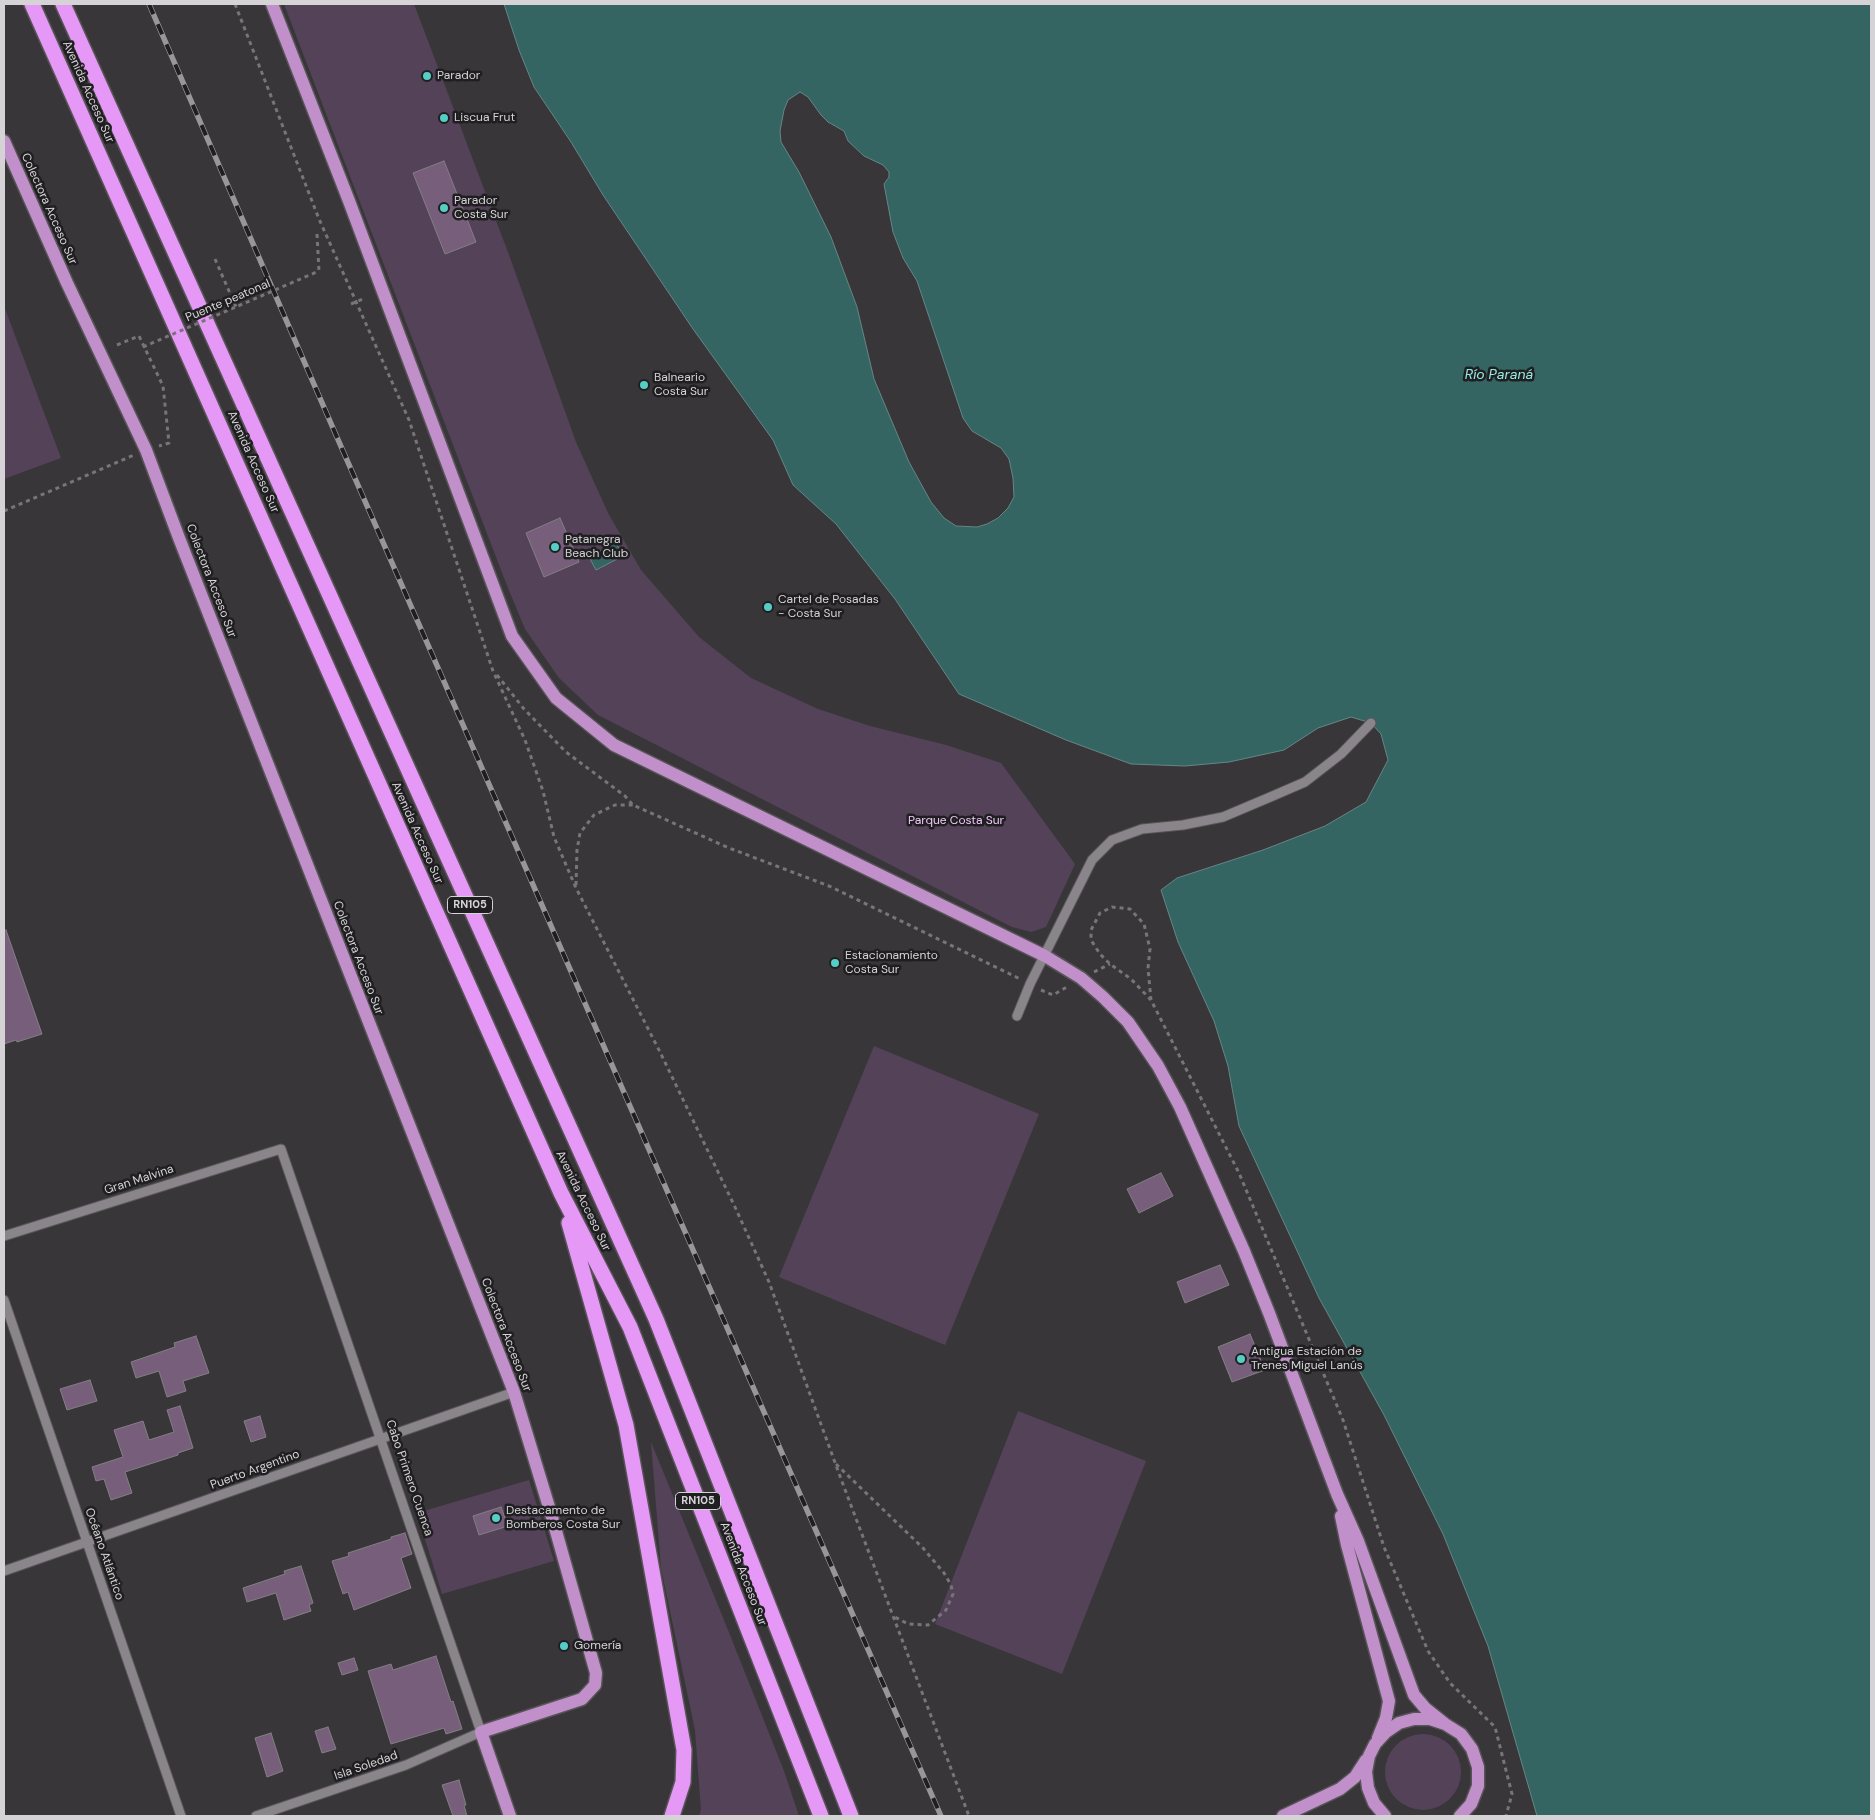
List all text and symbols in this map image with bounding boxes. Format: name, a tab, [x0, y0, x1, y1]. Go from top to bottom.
street label: Avenida Acceso Sur	[59, 39, 117, 145]
place label: Parador	[437, 69, 480, 83]
marker: Parador	[421, 70, 433, 82]
place label: Liscua Frut	[454, 111, 515, 125]
marker: Liscua Frut	[438, 112, 450, 124]
street label: Colectora Acceso Sur	[18, 151, 80, 267]
place label: Parador Costa Sur	[454, 194, 508, 222]
marker: Parador Costa Sur	[438, 202, 450, 214]
street label: Puente peatonal	[184, 277, 272, 325]
water label: Río Paraná	[1465, 367, 1533, 383]
place label: Balneario Costa Sur	[654, 371, 708, 399]
marker: Balneario Costa Sur	[638, 379, 650, 391]
street label: Avenida Acceso Sur	[224, 409, 282, 515]
street label: Colectora Acceso Sur	[183, 522, 239, 640]
place label: Patanegra Beach Club	[565, 533, 628, 561]
marker: Patanegra Beach Club	[549, 541, 561, 553]
place label: Cartel de Posadas - Costa Sur	[778, 593, 879, 621]
marker: Cartel de Posadas - Costa Sur	[762, 601, 774, 613]
street label: Avenida Acceso Sur	[388, 780, 446, 886]
park label: Parque Costa Sur	[908, 814, 1004, 828]
road number: RN105	[448, 896, 492, 914]
street label: Colectora Acceso Sur	[330, 899, 386, 1017]
place label: Estacionamiento Costa Sur	[845, 949, 938, 977]
marker: Estacionamiento Costa Sur	[829, 957, 841, 969]
street label: Avenida Acceso Sur	[552, 1148, 614, 1254]
street label: Gran Malvina	[103, 1162, 175, 1198]
street label: Colectora Acceso Sur	[478, 1276, 534, 1394]
place label: Antigua Estación de Trenes Miguel Lanús	[1251, 1345, 1363, 1373]
marker: Antigua Estación de Trenes Miguel Lanús	[1235, 1353, 1247, 1365]
street label: Cabo Primero Cuenca	[382, 1418, 436, 1538]
street label: Puerto Argentino	[208, 1447, 302, 1493]
road number: RN105	[676, 1492, 720, 1510]
place label: Destacamento de Bomberos Costa Sur	[506, 1504, 620, 1532]
street label: Océano Atlántico	[81, 1506, 127, 1602]
marker: Destacamento de Bomberos Costa Sur	[490, 1512, 502, 1524]
street label: Avenida Acceso Sur	[717, 1520, 769, 1628]
place label: Gomería	[574, 1639, 621, 1653]
marker: Gomería	[558, 1640, 570, 1652]
street label: Isla Soledad	[332, 1748, 400, 1784]

